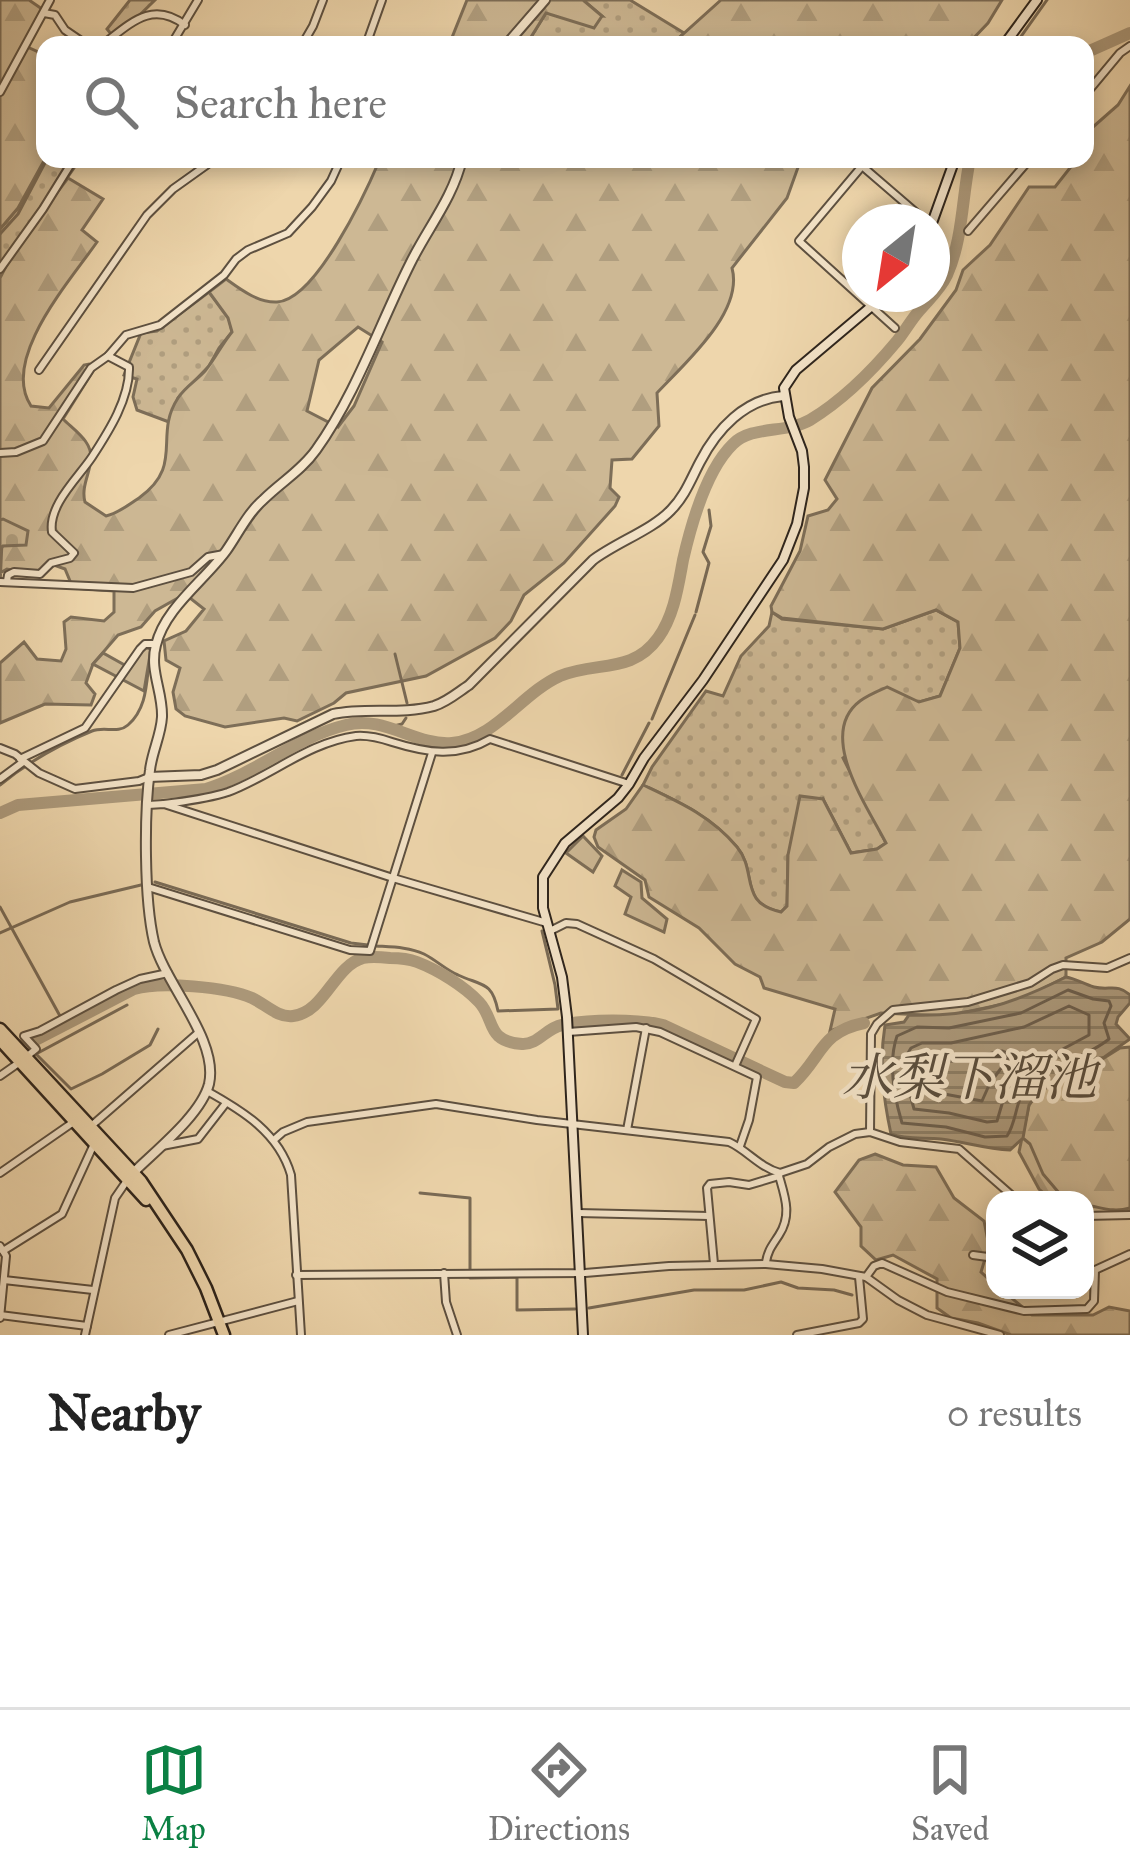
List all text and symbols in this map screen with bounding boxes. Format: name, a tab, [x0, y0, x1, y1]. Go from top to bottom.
search box	[36, 36, 1094, 168]
icon: search	[78, 69, 144, 135]
text: Search here	[174, 75, 387, 130]
north arrow	[842, 204, 950, 312]
water label: 水梨下溜池	[841, 1047, 1101, 1109]
map controls	[986, 1191, 1094, 1299]
button: layers	[986, 1191, 1094, 1299]
text: Nearby	[48, 1382, 200, 1444]
text: 0 results	[947, 1389, 1082, 1437]
tab: Map	[141, 1737, 207, 1849]
tab: Directions	[488, 1737, 630, 1849]
tab: Saved	[911, 1737, 989, 1849]

